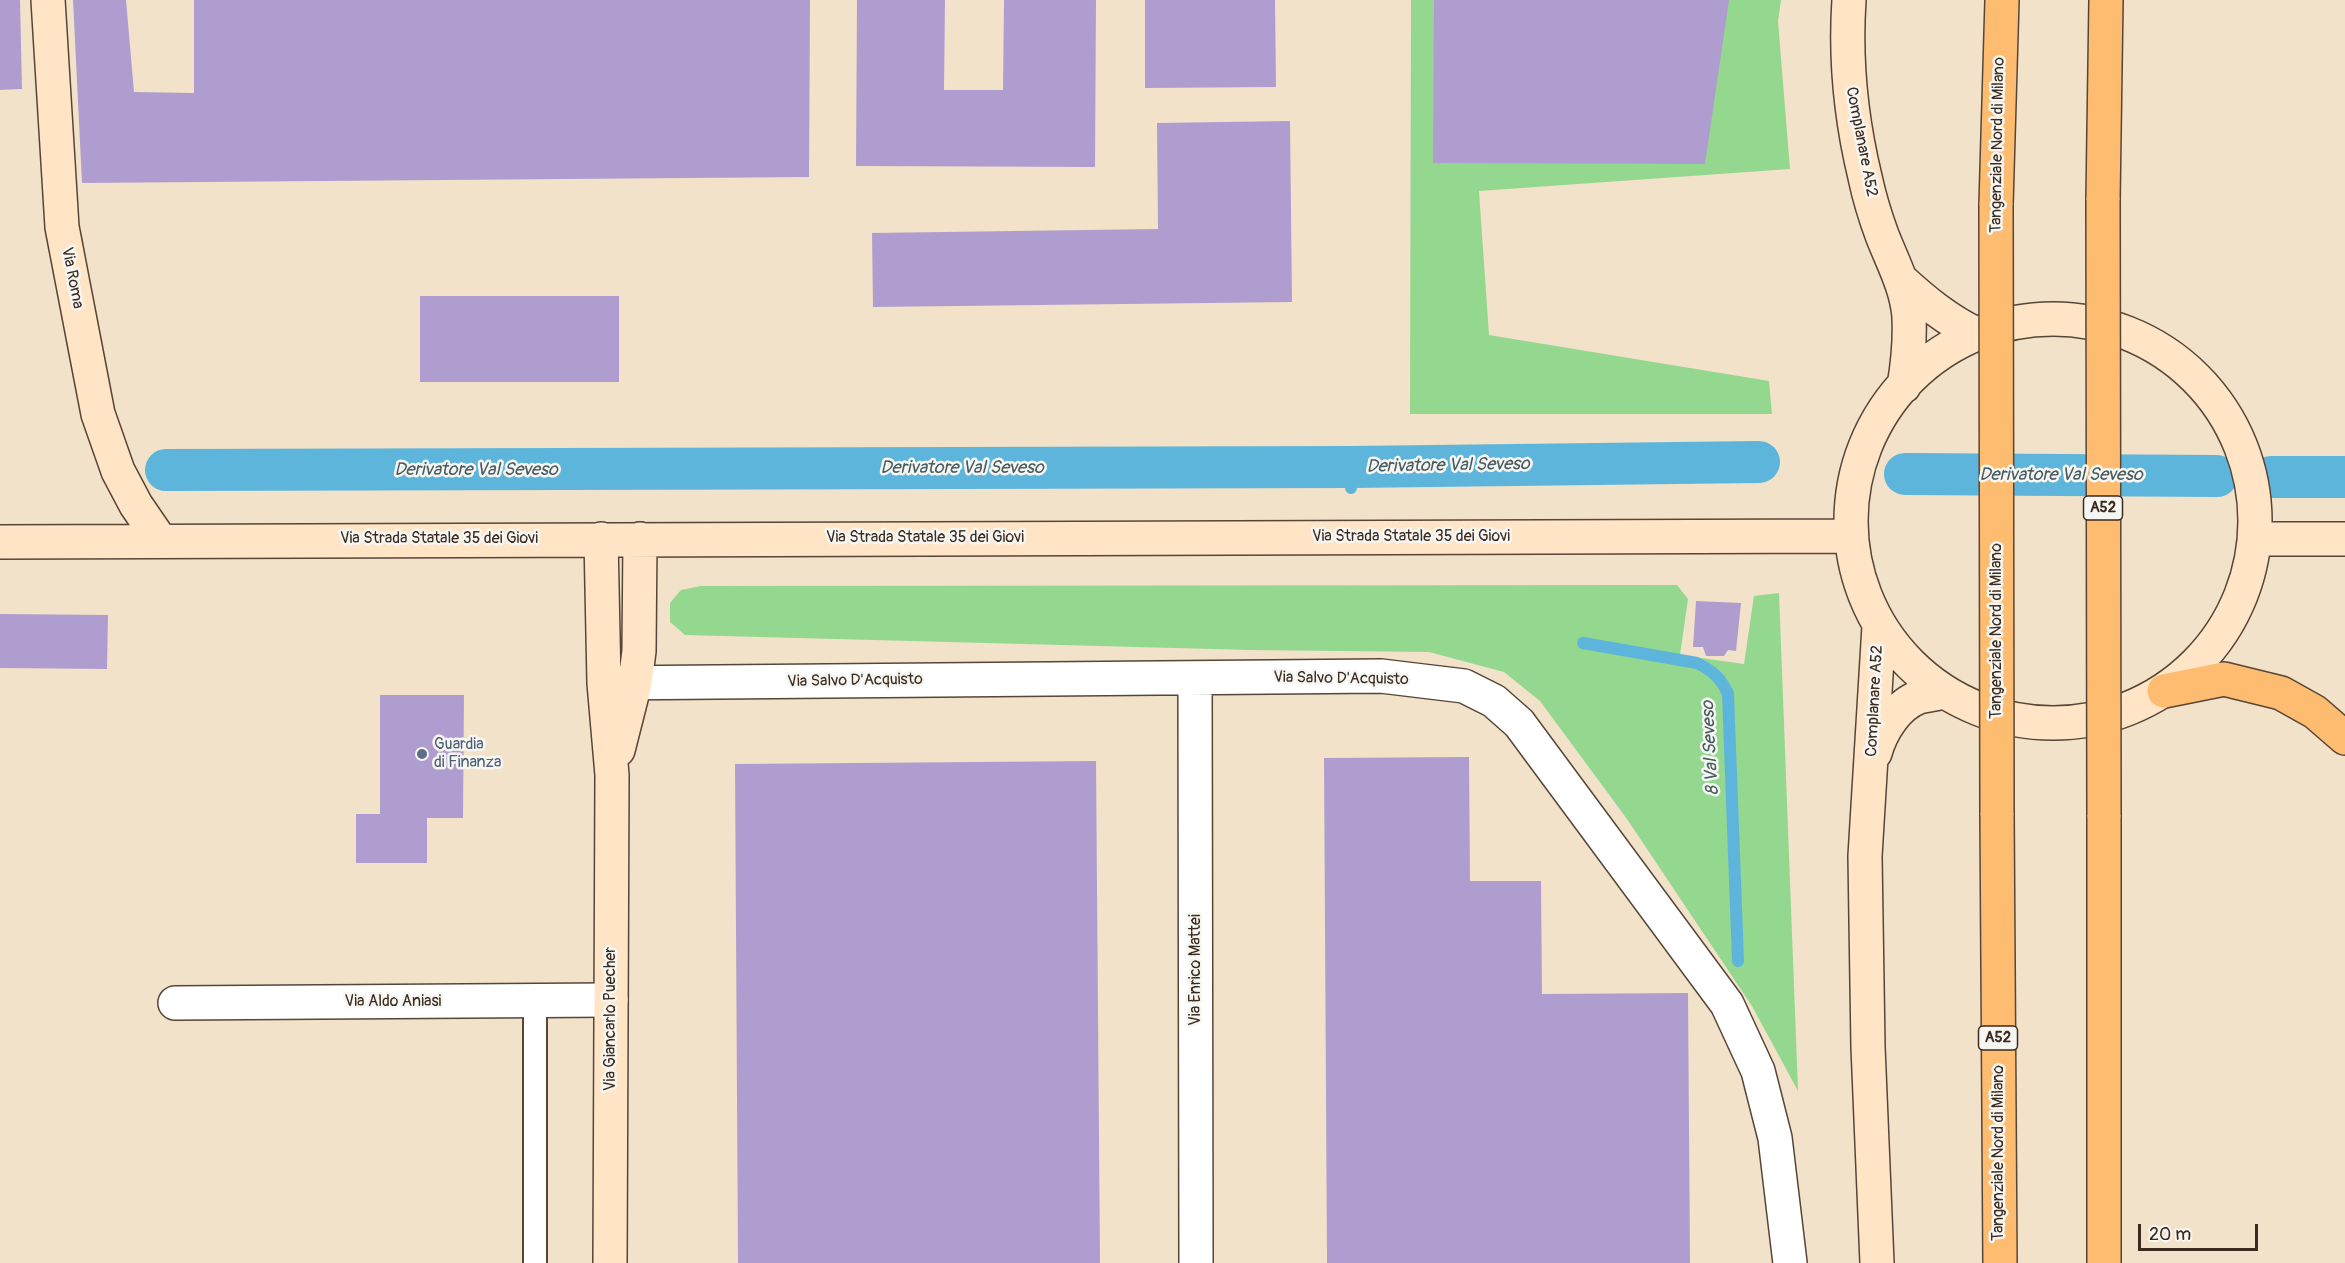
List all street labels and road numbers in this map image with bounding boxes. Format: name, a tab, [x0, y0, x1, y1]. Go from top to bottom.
street label: Tangenziale Nord di Milano	[1987, 57, 2009, 233]
street label: Complanare A52	[1841, 85, 1881, 199]
street label: Via Roma	[57, 246, 87, 310]
road number: A52	[2084, 496, 2122, 520]
street label: Via Strada Statale 35 dei Giovi	[1312, 527, 1510, 547]
street label: Via Strada Statale 35 dei Giovi	[826, 528, 1024, 548]
street label: Via Strada Statale 35 dei Giovi	[340, 529, 538, 549]
street label: Tangenziale Nord di Milano	[1987, 543, 2007, 719]
street label: Complanare A52	[1862, 645, 1888, 757]
street label: Via Salvo D'Acquisto	[1273, 668, 1409, 690]
street label: Via Salvo D'Acquisto	[787, 670, 923, 692]
street label: Via Enrico Mattei	[1186, 914, 1206, 1026]
street label: Via Giancarlo Puecher	[601, 947, 621, 1091]
street label: Via Aldo Aniasi	[345, 992, 441, 1012]
road number: A52	[1978, 1026, 2018, 1050]
street label: Tangenziale Nord di Milano	[1989, 1065, 2009, 1241]

